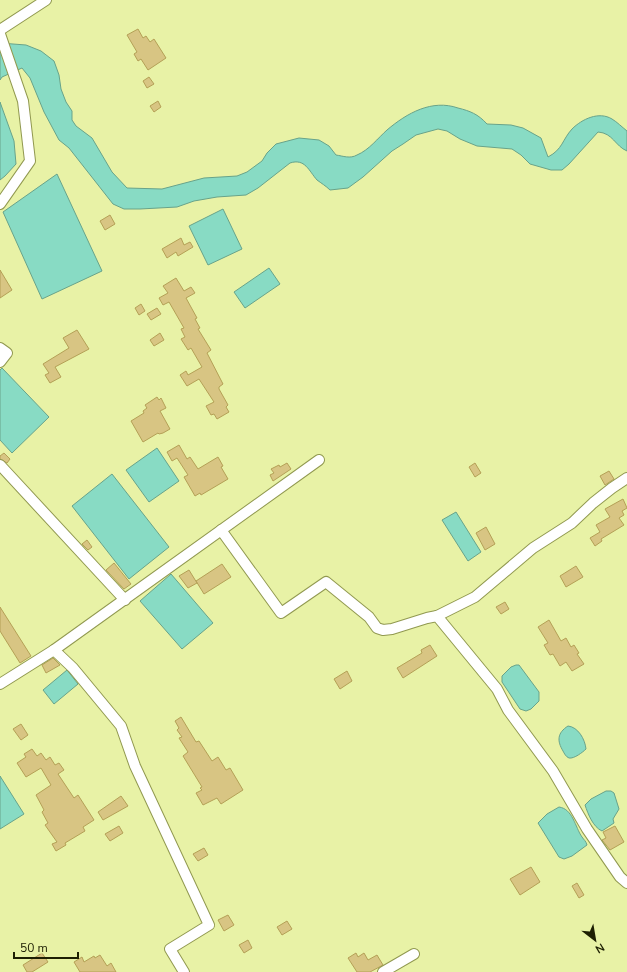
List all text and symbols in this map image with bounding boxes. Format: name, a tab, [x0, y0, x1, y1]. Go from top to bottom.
north arrow	[575, 920, 615, 960]
scale bar	[14, 934, 78, 960]
text: 50 m	[20, 940, 48, 956]
text: N	[593, 940, 607, 957]

